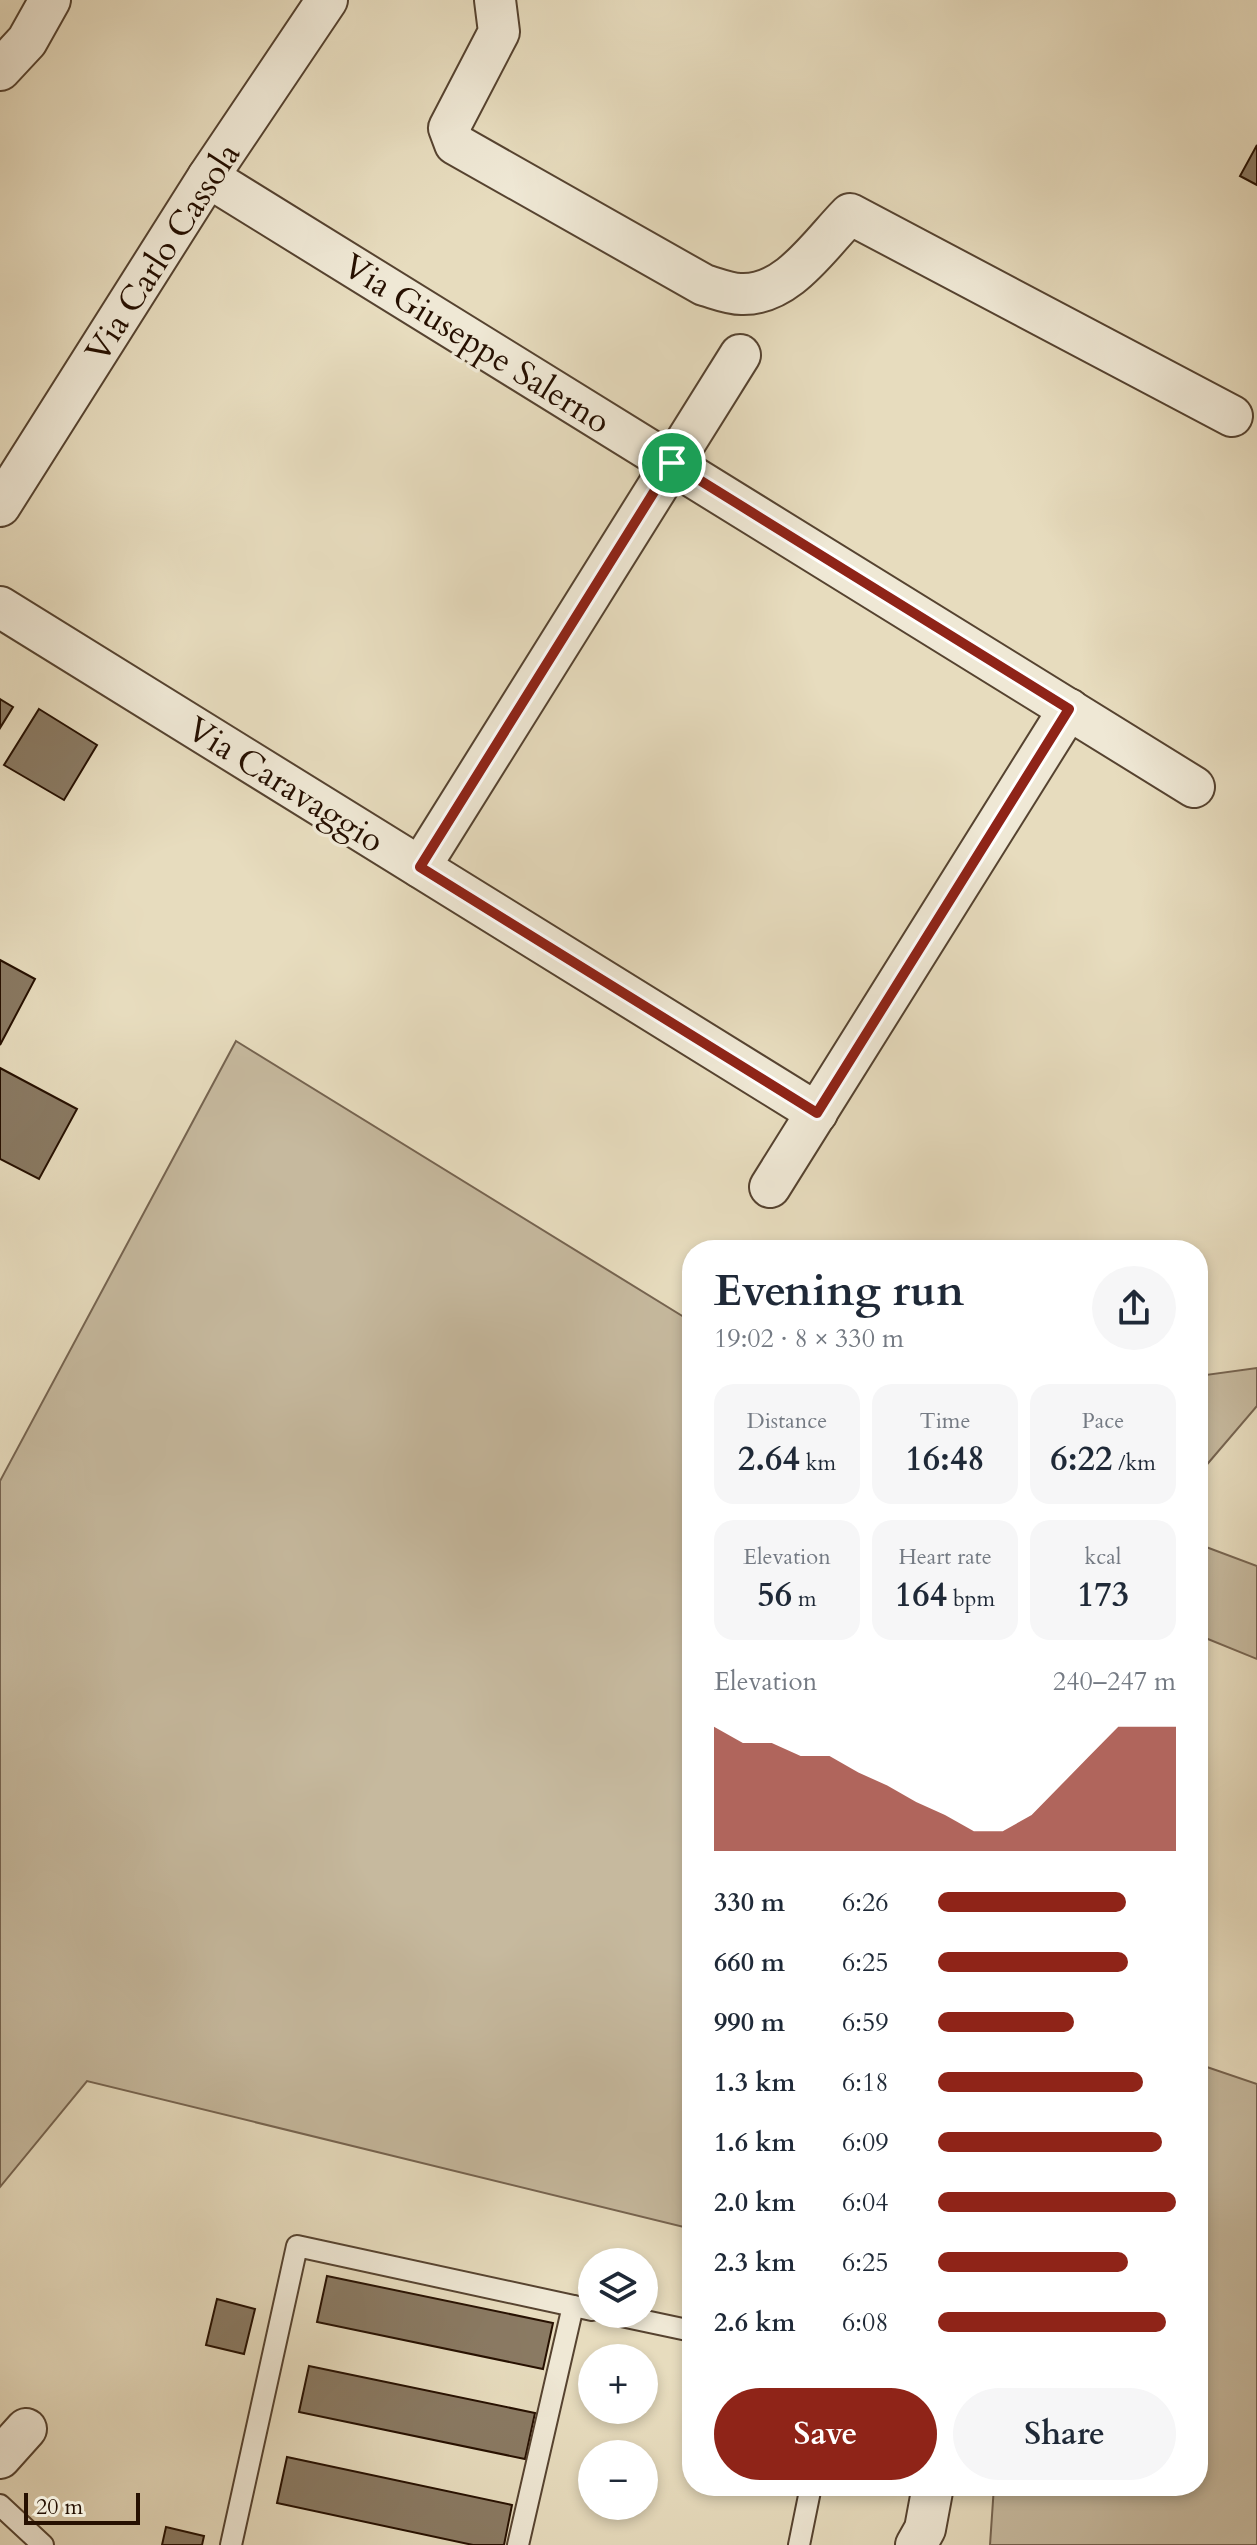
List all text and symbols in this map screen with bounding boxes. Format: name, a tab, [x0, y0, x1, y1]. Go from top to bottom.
street label: Via Carlo Cassola	[75, 134, 251, 371]
street label: Via Giuseppe Salerno	[334, 243, 619, 445]
pin	[638, 429, 706, 497]
icon: arrive	[650, 441, 694, 485]
street label: Via Caravaggio	[178, 706, 393, 864]
text: Evening run	[714, 1261, 964, 1321]
button: share	[1092, 1266, 1176, 1350]
text: 19:02 · 8 × 330 m	[714, 1321, 904, 1356]
text: Distance	[747, 1406, 827, 1436]
text: Time	[920, 1406, 970, 1436]
text: Pace	[1082, 1406, 1124, 1436]
text: 2.64	[738, 1436, 800, 1482]
text: 16:48	[905, 1436, 985, 1482]
text: 6:22	[1050, 1436, 1112, 1482]
text: km	[800, 1448, 836, 1478]
text: /km	[1112, 1448, 1156, 1478]
text: Elevation	[743, 1542, 831, 1572]
text: Heart rate	[898, 1542, 992, 1572]
text: kcal	[1085, 1542, 1121, 1572]
text: 56	[757, 1572, 792, 1618]
text: 164	[895, 1572, 947, 1618]
text: 173	[1077, 1572, 1129, 1618]
text: m	[792, 1584, 817, 1614]
text: bpm	[947, 1584, 995, 1614]
text: Elevation	[714, 1664, 817, 1699]
text: 240–247 m	[1053, 1664, 1176, 1699]
text: 330 m	[714, 1885, 785, 1920]
text: 6:26	[842, 1885, 889, 1920]
text: 660 m	[714, 1945, 785, 1980]
text: 6:25	[842, 1945, 889, 1980]
text: 990 m	[714, 2005, 785, 2040]
text: 6:59	[842, 2005, 889, 2040]
text: 1.3 km	[714, 2065, 795, 2100]
text: 6:18	[842, 2065, 889, 2100]
text: 1.6 km	[714, 2125, 795, 2160]
text: 6:09	[842, 2125, 889, 2160]
text: 2.0 km	[714, 2185, 795, 2220]
text: 6:04	[842, 2185, 889, 2220]
text: 2.3 km	[714, 2245, 795, 2280]
text: 6:25	[842, 2245, 889, 2280]
map controls	[578, 2248, 658, 2520]
button: layers	[578, 2248, 658, 2328]
text: 2.6 km	[714, 2305, 795, 2340]
text: 6:08	[842, 2305, 889, 2340]
button: +	[578, 2344, 658, 2424]
button: Save	[714, 2388, 937, 2480]
button: Share	[953, 2388, 1176, 2480]
button: −	[578, 2440, 658, 2520]
scale bar	[24, 2489, 140, 2525]
text: 20 m	[36, 2492, 83, 2522]

